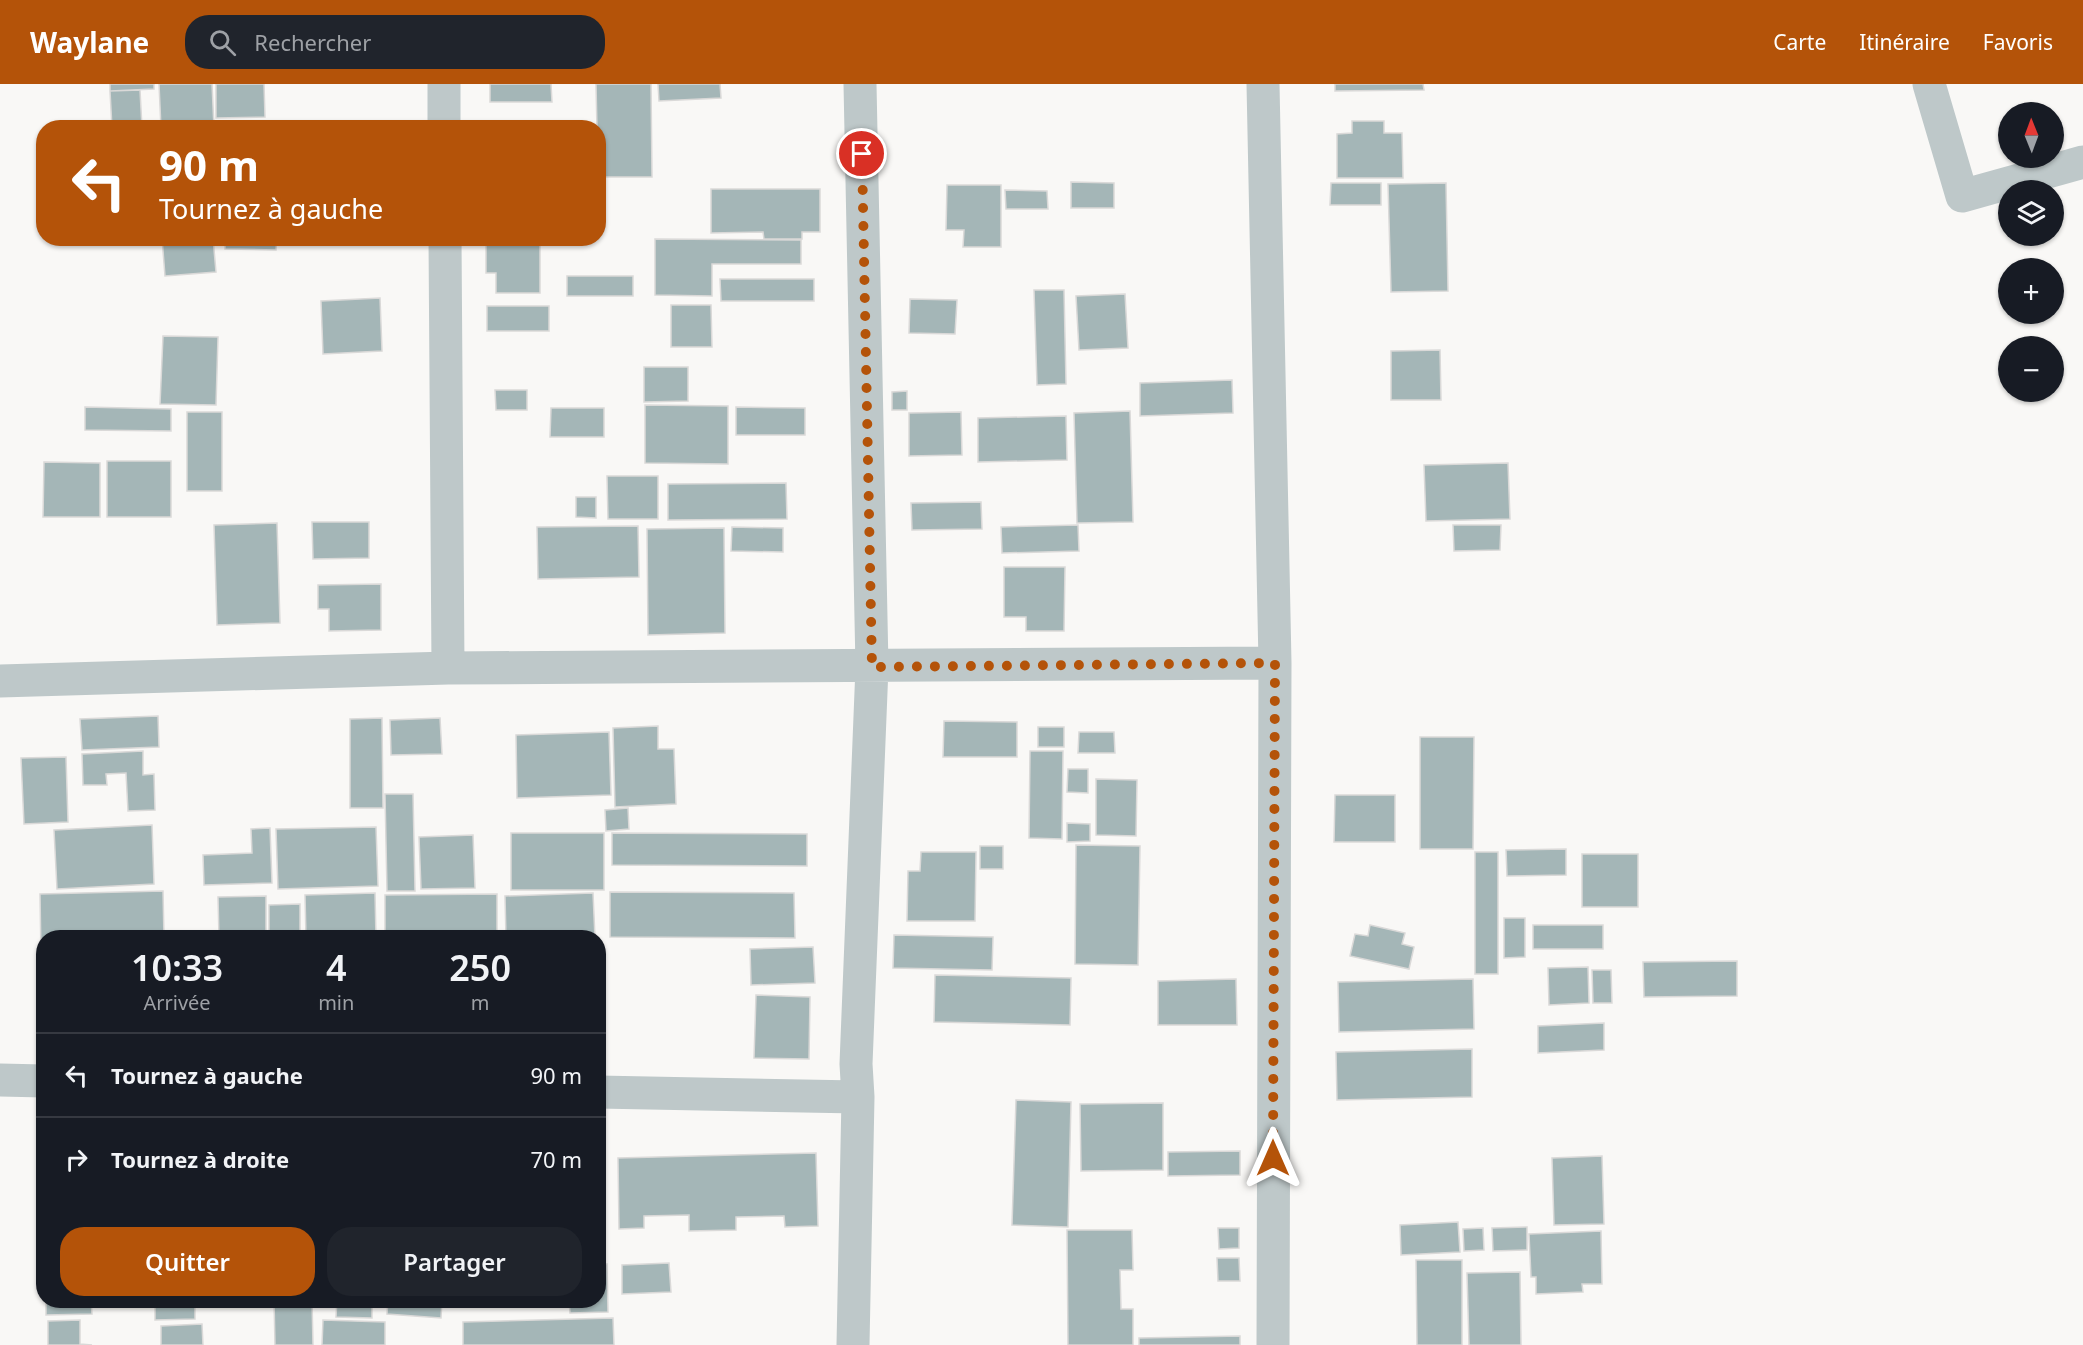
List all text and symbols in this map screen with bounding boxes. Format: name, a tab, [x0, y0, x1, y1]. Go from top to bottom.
search box	[185, 15, 605, 69]
text: Waylane	[30, 23, 149, 61]
icon: search	[206, 26, 239, 59]
text: Rechercher	[254, 27, 371, 57]
text: Carte	[1773, 28, 1826, 56]
text: Itinéraire	[1859, 28, 1950, 56]
text: Favoris	[1983, 28, 2053, 56]
north arrow	[1998, 102, 2064, 168]
map controls	[1998, 102, 2064, 402]
pin	[836, 128, 887, 179]
text: 90 m	[159, 136, 259, 193]
icon: arrive	[845, 137, 878, 170]
icon: left	[60, 144, 138, 222]
button: layers	[1998, 180, 2064, 246]
text: Tournez à gauche	[159, 190, 383, 227]
button: +	[1998, 258, 2064, 324]
button: −	[1998, 336, 2064, 402]
text: 10:33	[131, 943, 223, 992]
text: 4	[326, 943, 347, 992]
text: 250	[449, 943, 511, 992]
text: Arrivée	[143, 989, 211, 1016]
text: min	[318, 989, 354, 1016]
text: m	[471, 989, 490, 1016]
icon: left	[60, 1059, 93, 1092]
text: Tournez à gauche	[111, 1060, 303, 1090]
text: 90 m	[531, 1060, 582, 1090]
position arrow	[1241, 1126, 1305, 1190]
icon: right	[60, 1143, 93, 1176]
text: Tournez à droite	[111, 1144, 289, 1174]
text: 70 m	[531, 1144, 582, 1174]
button: Quitter	[60, 1227, 315, 1296]
button: Partager	[327, 1227, 582, 1296]

